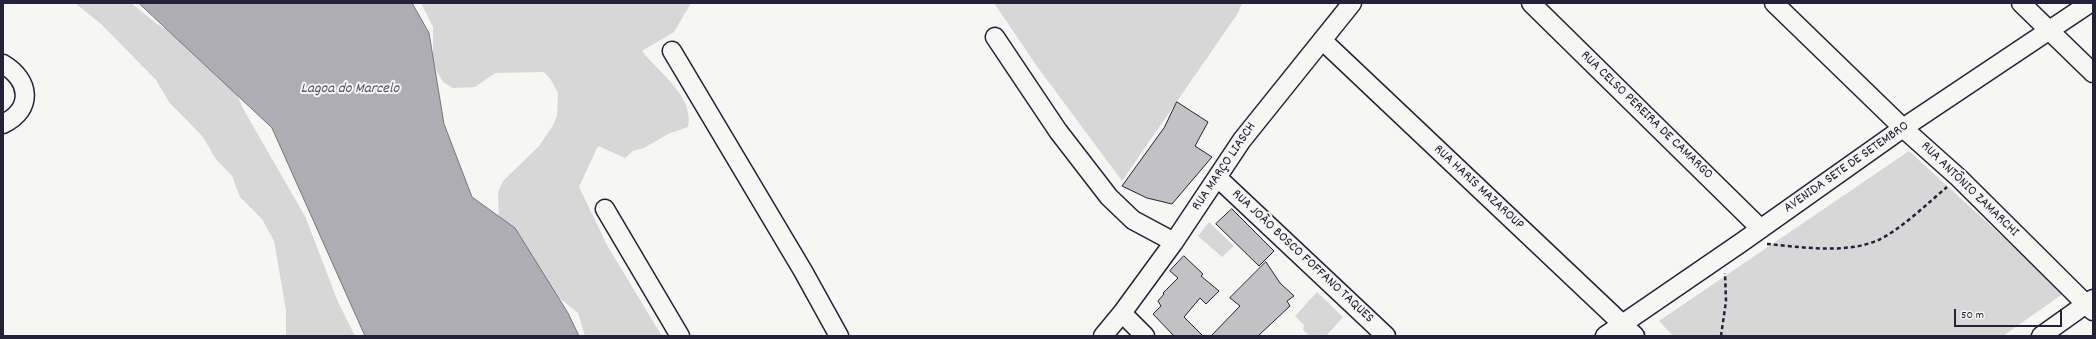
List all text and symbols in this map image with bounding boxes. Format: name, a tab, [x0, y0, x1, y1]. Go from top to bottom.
street label: RUA CELSO PEREIRA DE CAMARGO	[1576, 48, 1716, 184]
water label: Lagoa do Marcelo	[301, 81, 399, 99]
street label: AVENIDA SETE DE SETEMBRO	[1781, 118, 1913, 218]
street label: RUA MARÇO LIASCH	[1189, 120, 1261, 214]
street label: RUA ANTÔNIO ZAMARCHI	[1917, 139, 2021, 241]
street label: RUA HARIS MAZAROUP	[1429, 142, 1527, 234]
street label: RUA JOÃO BOSCO FOFFANO TAQUES	[1227, 187, 1377, 327]
scale bar	[1956, 301, 2064, 327]
text: 50 m	[1961, 307, 1984, 324]

